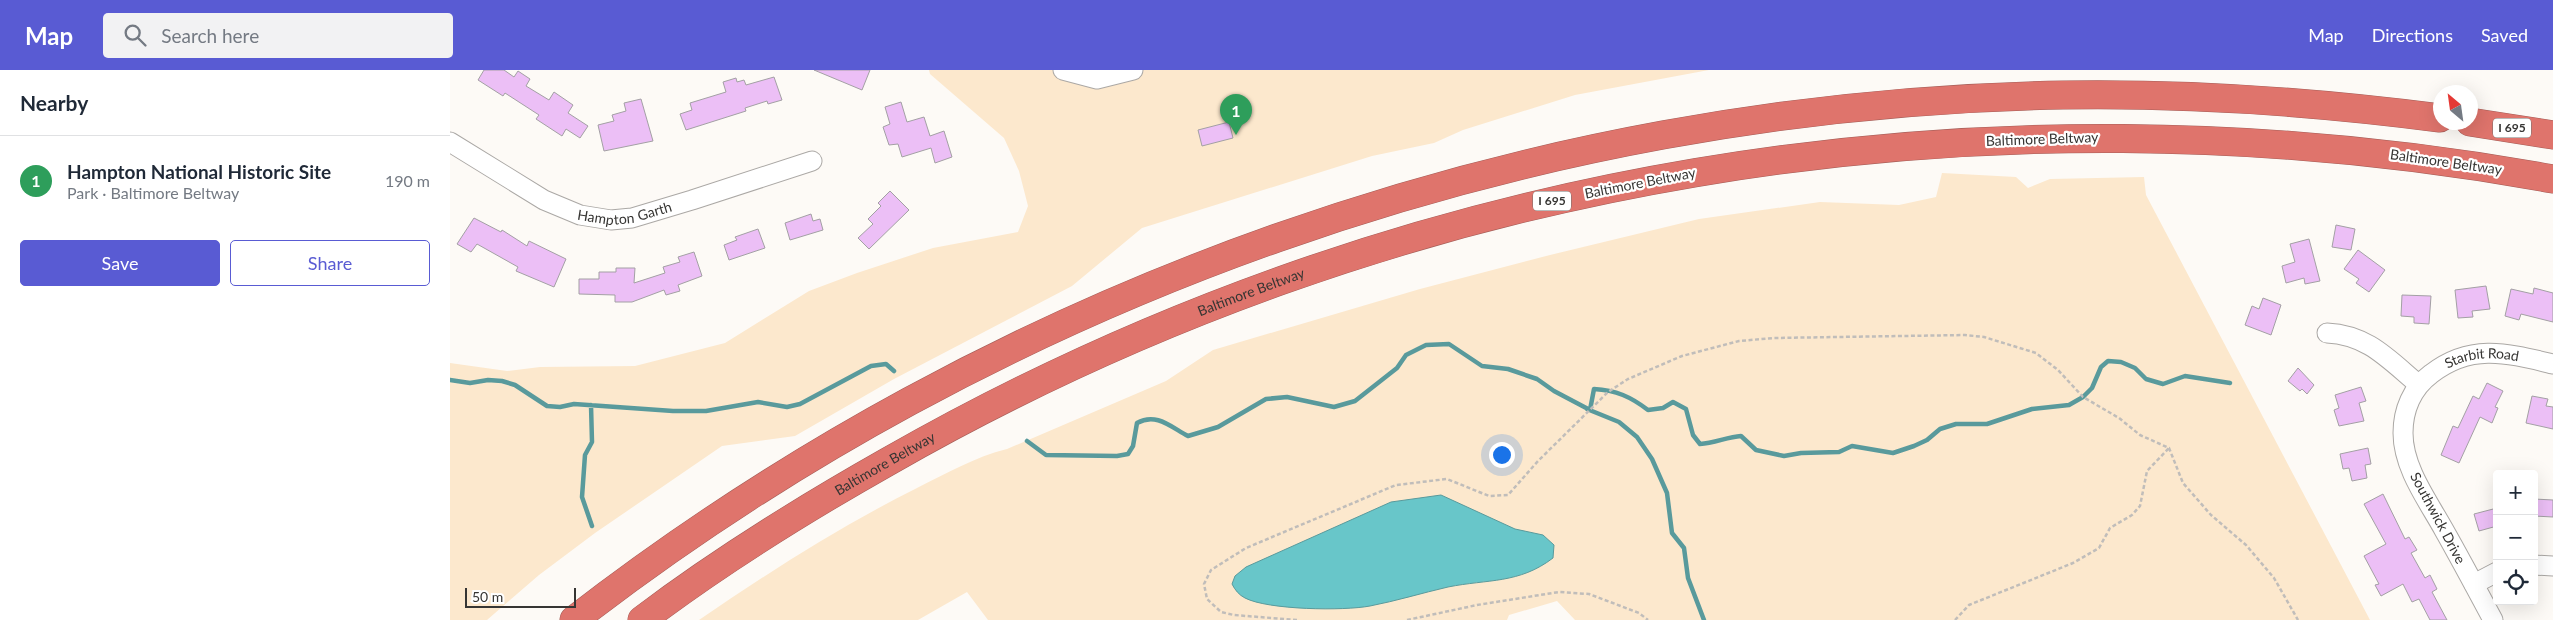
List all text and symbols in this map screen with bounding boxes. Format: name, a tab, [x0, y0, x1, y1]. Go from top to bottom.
search box	[103, 13, 453, 58]
text: Map	[25, 21, 73, 50]
icon: search	[121, 21, 149, 49]
text: Search here	[161, 24, 259, 47]
text: Map	[2308, 24, 2344, 46]
text: Directions	[2372, 24, 2453, 46]
text: Saved	[2481, 24, 2528, 46]
north arrow	[2433, 85, 2478, 130]
text: Nearby	[20, 90, 88, 115]
pin: 1	[1220, 94, 1252, 135]
road number: I 695	[2493, 118, 2531, 138]
street label: Baltimore Beltway	[1985, 128, 2099, 149]
street label: Baltimore Beltway	[2389, 145, 2504, 178]
text: Hampton National Historic Site	[67, 160, 331, 183]
street label: Baltimore Beltway	[1583, 163, 1698, 202]
text: 1	[31, 171, 41, 190]
text: 190 m	[385, 171, 430, 190]
text: Park · Baltimore Beltway	[67, 183, 239, 202]
road number: I 695	[1533, 192, 1571, 210]
street label: Hampton Garth	[576, 198, 674, 228]
button: Save	[20, 240, 220, 286]
button: Share	[230, 240, 430, 286]
street label: Baltimore Beltway	[1195, 264, 1307, 319]
street label: Starbit Road	[2442, 344, 2520, 371]
street label: Baltimore Beltway	[831, 428, 938, 499]
your location	[1489, 442, 1515, 468]
street label: Southwick Drive	[2407, 469, 2470, 566]
map controls	[2493, 470, 2538, 605]
button: +	[2493, 470, 2538, 515]
button: −	[2493, 515, 2538, 560]
button: locate	[2493, 560, 2538, 605]
scale bar	[465, 585, 576, 608]
text: 50 m	[472, 588, 503, 605]

